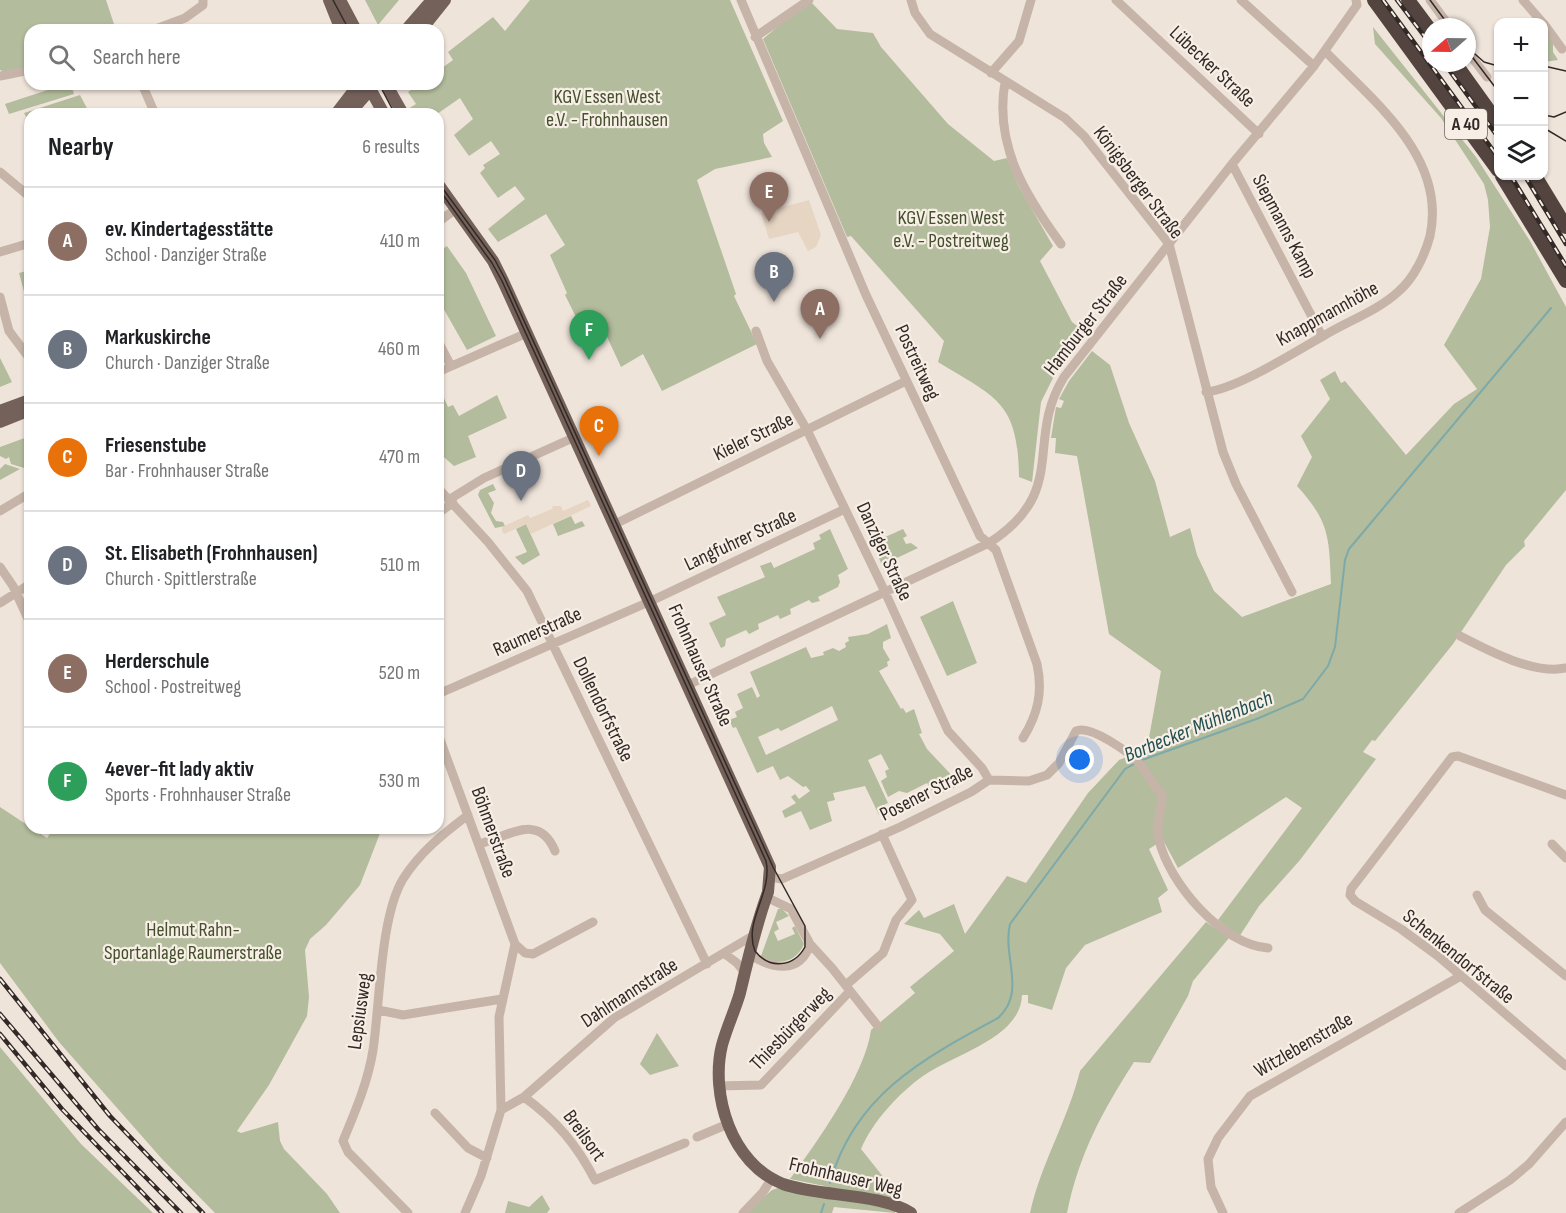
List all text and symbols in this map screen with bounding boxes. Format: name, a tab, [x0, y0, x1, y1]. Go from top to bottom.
north arrow	[1422, 18, 1476, 72]
map controls	[1494, 18, 1548, 180]
button: +	[1494, 18, 1548, 72]
street label: Lübecker Straße	[1164, 21, 1260, 113]
search box	[24, 24, 444, 90]
icon: search	[45, 41, 78, 74]
text: Search here	[93, 44, 180, 71]
button: −	[1494, 72, 1548, 126]
park label: KGV Essen West e.V. - Frohnhausen	[546, 85, 668, 132]
road number: A 40	[1445, 109, 1487, 139]
street label: Königsberger Straße	[1088, 121, 1188, 244]
button: layers	[1494, 126, 1548, 180]
text: Nearby	[48, 132, 114, 163]
text: 6 results	[362, 135, 420, 159]
street label: Siepmanns Kamp	[1247, 170, 1322, 283]
pin: E	[750, 172, 788, 222]
park label: KGV Essen West e.V. - Postreitweg	[893, 206, 1009, 253]
text: ev. Kindertagesstätte	[105, 216, 273, 243]
text: A	[63, 229, 72, 253]
text: 410 m	[380, 229, 420, 253]
text: School · Danziger Straße	[105, 243, 267, 267]
pin: B	[754, 252, 794, 302]
street label: Hamburger Straße	[1039, 269, 1133, 380]
street label: Knappmannhöhe	[1272, 276, 1383, 352]
pin: A	[800, 290, 840, 339]
pin: F	[570, 310, 608, 360]
street label: Postreitweg	[889, 321, 945, 404]
text: Markuskirche	[105, 324, 211, 351]
text: B	[63, 337, 72, 361]
text: 460 m	[378, 337, 420, 361]
text: Church · Danziger Straße	[105, 351, 270, 375]
pin: C	[580, 406, 618, 456]
street label: Kieler Straße	[710, 407, 797, 466]
text: Friesenstube	[105, 432, 206, 459]
text: C	[62, 445, 73, 469]
text: 470 m	[379, 445, 420, 469]
pin: D	[502, 452, 540, 501]
text: Bar · Frohnhauser Straße	[105, 459, 269, 483]
street label: Danziger Straße	[851, 498, 917, 605]
street label: Langfuhrer Straße	[681, 503, 800, 576]
text: St. Elisabeth (Frohnhausen)	[105, 540, 318, 567]
text: D	[62, 553, 73, 577]
text: 510 m	[380, 553, 420, 577]
text: Church · Spittlerstraße	[105, 567, 257, 591]
street label: Frohnhauser Straße	[662, 601, 738, 730]
street label: Raumerstraße	[489, 602, 585, 662]
text: Herderschule	[105, 648, 209, 675]
street label: Dollendorfstraße	[567, 653, 639, 766]
text: E	[63, 661, 72, 685]
text: 520 m	[379, 661, 420, 685]
text: School · Postreitweg	[105, 675, 241, 699]
water label: Borbecker Mühlenbach	[1120, 685, 1276, 768]
your location	[1065, 745, 1094, 774]
text: 4ever-fit lady aktiv	[105, 756, 254, 783]
street label: Posener Straße	[876, 759, 977, 827]
text: F	[63, 769, 72, 793]
text: 530 m	[379, 769, 420, 793]
text: Sports · Frohnhauser Straße	[105, 783, 291, 807]
street label: Böhmerstraße	[466, 784, 521, 881]
street label: Schenkendorfstraße	[1398, 904, 1519, 1009]
park label: Helmut Rahn- Sportanlage Raumerstraße	[104, 918, 282, 965]
street label: Dahlmannstraße	[577, 953, 682, 1033]
street label: Lepsiusweg	[343, 971, 377, 1051]
street label: Thiesbürgerweg	[745, 982, 836, 1075]
street label: Witzlebenstraße	[1250, 1007, 1357, 1083]
street label: Breilsort	[558, 1105, 611, 1166]
street label: Frohnhauser Weg	[787, 1152, 905, 1202]

